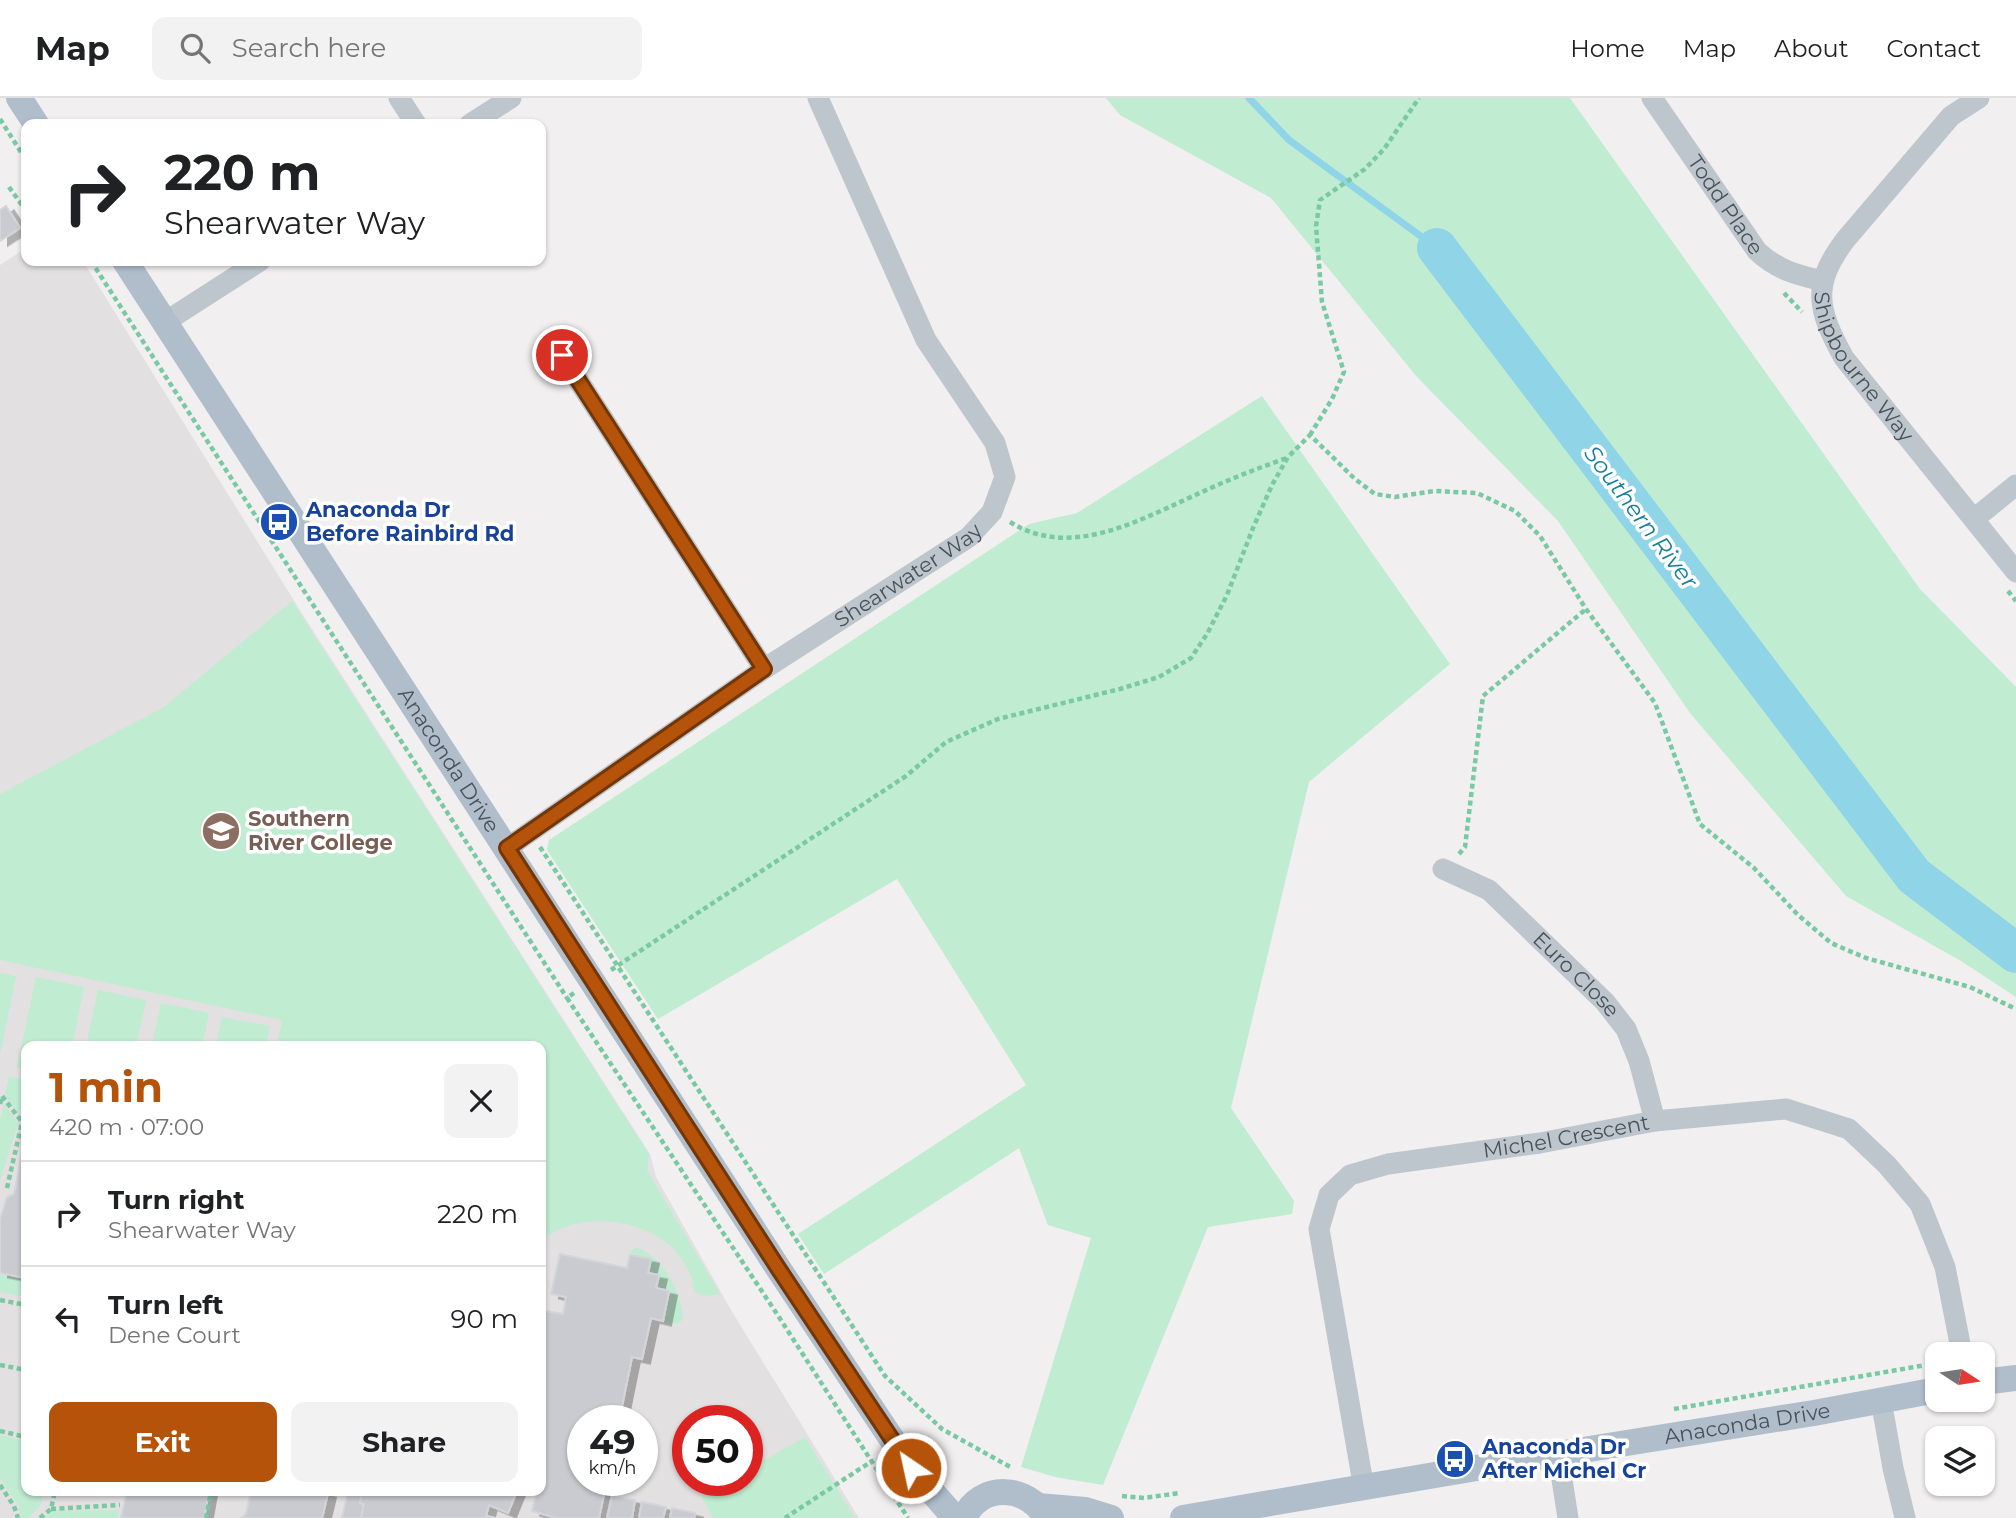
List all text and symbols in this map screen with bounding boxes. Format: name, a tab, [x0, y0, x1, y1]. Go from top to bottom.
search box	[152, 17, 642, 80]
text: Map	[35, 28, 110, 68]
icon: search	[176, 29, 214, 67]
text: Search here	[232, 32, 386, 64]
text: Home	[1570, 34, 1645, 63]
text: Map	[1683, 34, 1736, 63]
text: About	[1774, 34, 1848, 63]
text: Contact	[1886, 34, 1981, 63]
text: 220 m	[164, 143, 320, 202]
icon: right	[49, 147, 140, 238]
street label: Todd Place	[1683, 150, 1769, 260]
text: Shearwater Way	[164, 203, 425, 242]
street label: Shipbourne Way	[1810, 291, 1920, 447]
pin	[532, 325, 592, 385]
icon: arrive	[543, 336, 581, 374]
water label: Southern River	[1578, 440, 1704, 595]
place label: Anaconda Dr Before Rainbird Rd	[305, 497, 514, 546]
bus stop icon: Anaconda Dr Before Rainbird Rd	[258, 501, 300, 543]
street label: Shearwater Way	[829, 518, 988, 632]
street label: Anaconda Drive	[393, 683, 505, 837]
place label: Southern River College	[248, 806, 393, 855]
school or university icon: Southern River College	[200, 810, 242, 852]
street label: Euro Close	[1528, 926, 1625, 1022]
text: 1 min	[49, 1061, 163, 1113]
button: close	[444, 1064, 518, 1138]
street label: Michel Crescent	[1481, 1109, 1651, 1163]
text: 420 m · 07:00	[49, 1113, 204, 1141]
text: Turn right	[108, 1184, 244, 1216]
icon: right	[49, 1195, 87, 1233]
text: 220 m	[437, 1198, 518, 1230]
text: Shearwater Way	[108, 1216, 296, 1244]
text: Turn left	[108, 1289, 224, 1321]
icon: left	[49, 1300, 87, 1338]
text: 90 m	[451, 1303, 518, 1335]
text: Dene Court	[108, 1321, 241, 1349]
north arrow	[1925, 1342, 1995, 1412]
map controls	[1925, 1342, 1995, 1496]
street label: Anaconda Drive	[1662, 1397, 1832, 1449]
button: Exit	[49, 1402, 277, 1482]
button: Share	[291, 1402, 518, 1482]
speed limit sign: 50	[672, 1405, 763, 1496]
text: 49	[589, 1420, 636, 1463]
button: layers	[1925, 1426, 1995, 1496]
position arrow	[874, 1431, 948, 1505]
place label: Anaconda Dr After Michel Cr	[1481, 1434, 1646, 1483]
bus stop icon: Anaconda Dr After Michel Cr	[1434, 1438, 1476, 1480]
text: km/h	[588, 1457, 637, 1479]

